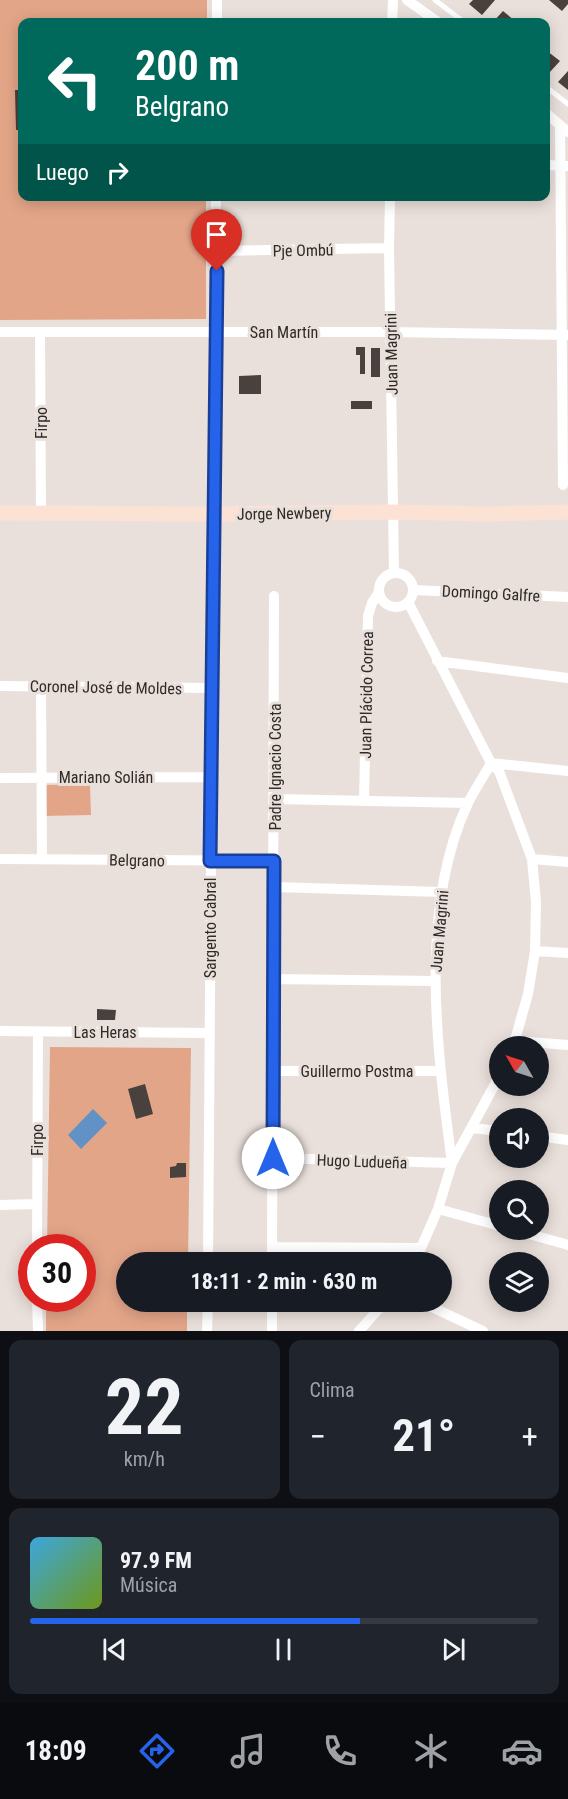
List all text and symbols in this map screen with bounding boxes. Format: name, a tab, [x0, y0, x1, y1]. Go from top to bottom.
text: 200 m	[135, 41, 240, 90]
icon: left	[36, 42, 114, 120]
text: Belgrano	[135, 91, 229, 123]
icon: right	[101, 156, 134, 189]
text: Luego	[36, 160, 89, 185]
pin	[191, 209, 242, 271]
icon: arrive	[200, 218, 233, 251]
street label: Pje Ombú	[272, 240, 334, 261]
street label: Juan Magrini	[381, 313, 402, 395]
street label: San Martín	[250, 323, 318, 342]
street label: Firpo	[32, 407, 51, 439]
street label: Jorge Newbery	[237, 503, 332, 524]
street label: Domingo Galfre	[441, 581, 541, 606]
street label: Juan Plácido Correa	[356, 631, 377, 759]
street label: Coronel José de Moldes	[30, 677, 182, 698]
street label: Padre Ignacio Costa	[266, 703, 285, 831]
street label: Mariano Solián	[59, 768, 153, 787]
street label: Belgrano	[109, 851, 165, 870]
street label: Sargento Cabral	[201, 878, 220, 978]
street label: Juan Magrini	[426, 889, 453, 973]
street label: Las Heras	[73, 1023, 137, 1042]
north arrow	[489, 1036, 549, 1096]
map controls	[489, 1036, 549, 1312]
street label: Guillermo Postma	[301, 1062, 413, 1081]
button: sound	[489, 1108, 549, 1168]
street label: Firpo	[28, 1124, 47, 1156]
position arrow	[241, 1126, 305, 1190]
street label: Hugo Ludueña	[316, 1150, 408, 1173]
button: search	[489, 1180, 549, 1240]
speed limit sign: 30	[18, 1234, 96, 1312]
button: layers	[489, 1252, 549, 1312]
text: 18:11 · 2 min · 630 m	[191, 1269, 377, 1294]
text: 22	[105, 1362, 184, 1453]
text: Clima	[310, 1378, 355, 1402]
text: 21°	[392, 1409, 455, 1462]
text: −	[310, 1417, 326, 1456]
text: +	[522, 1417, 538, 1456]
text: km/h	[124, 1447, 165, 1471]
text: 97.9 FM	[120, 1548, 192, 1573]
text: Música	[120, 1573, 177, 1597]
icon: previous	[98, 1633, 131, 1666]
icon: pause	[267, 1633, 300, 1666]
icon: next	[437, 1633, 470, 1666]
icon: directions	[136, 1730, 178, 1772]
icon: music	[227, 1730, 269, 1772]
icon: phone	[319, 1730, 361, 1772]
icon: climate	[410, 1730, 452, 1772]
icon: car	[501, 1730, 543, 1772]
text: 18:09	[25, 1735, 87, 1767]

